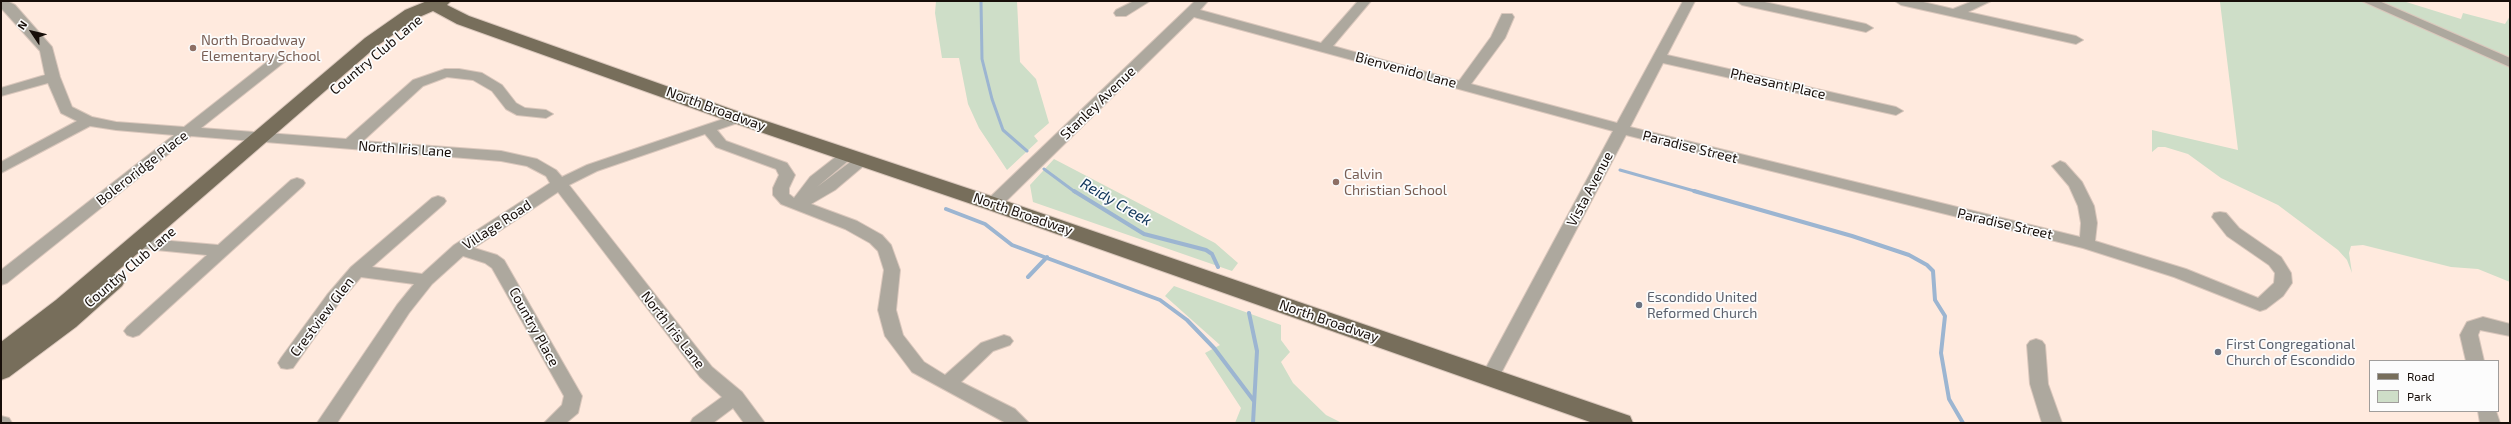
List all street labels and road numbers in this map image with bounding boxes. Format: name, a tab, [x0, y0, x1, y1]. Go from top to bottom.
street label: Country Club Lane	[326, 12, 426, 98]
street label: Bienvenido Lane	[1354, 48, 1458, 92]
street label: Stanley Avenue	[1057, 63, 1139, 143]
street label: Pheasant Place	[1729, 65, 1827, 103]
street label: North Broadway	[664, 83, 768, 135]
street label: Boleroridge Place	[93, 127, 191, 209]
street label: Paradise Street	[1641, 127, 1739, 167]
street label: North Iris Lane	[358, 137, 452, 161]
street label: Vista Avenue	[1563, 149, 1617, 229]
street label: North Broadway	[971, 189, 1075, 239]
street label: Village Road	[459, 197, 535, 253]
street label: Paradise Street	[1956, 205, 2054, 243]
street label: Country Club Lane	[81, 223, 179, 311]
street label: Crestview Glen	[287, 274, 357, 360]
street label: Country Place	[505, 284, 563, 370]
street label: North Iris Lane	[638, 288, 708, 372]
street label: North Broadway	[1277, 296, 1381, 346]

